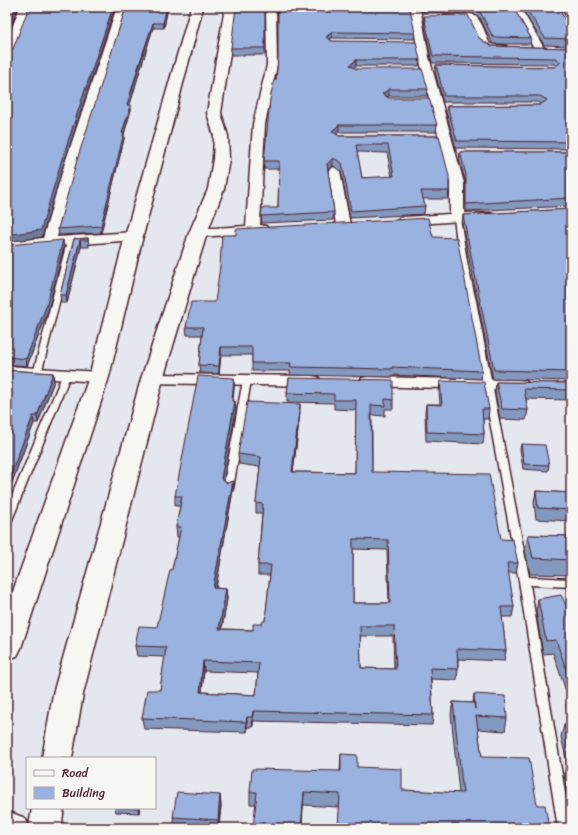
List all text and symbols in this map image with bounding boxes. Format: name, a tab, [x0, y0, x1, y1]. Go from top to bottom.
legend	[26, 757, 156, 809]
text: Road	[62, 762, 89, 784]
text: Building	[62, 782, 105, 804]

